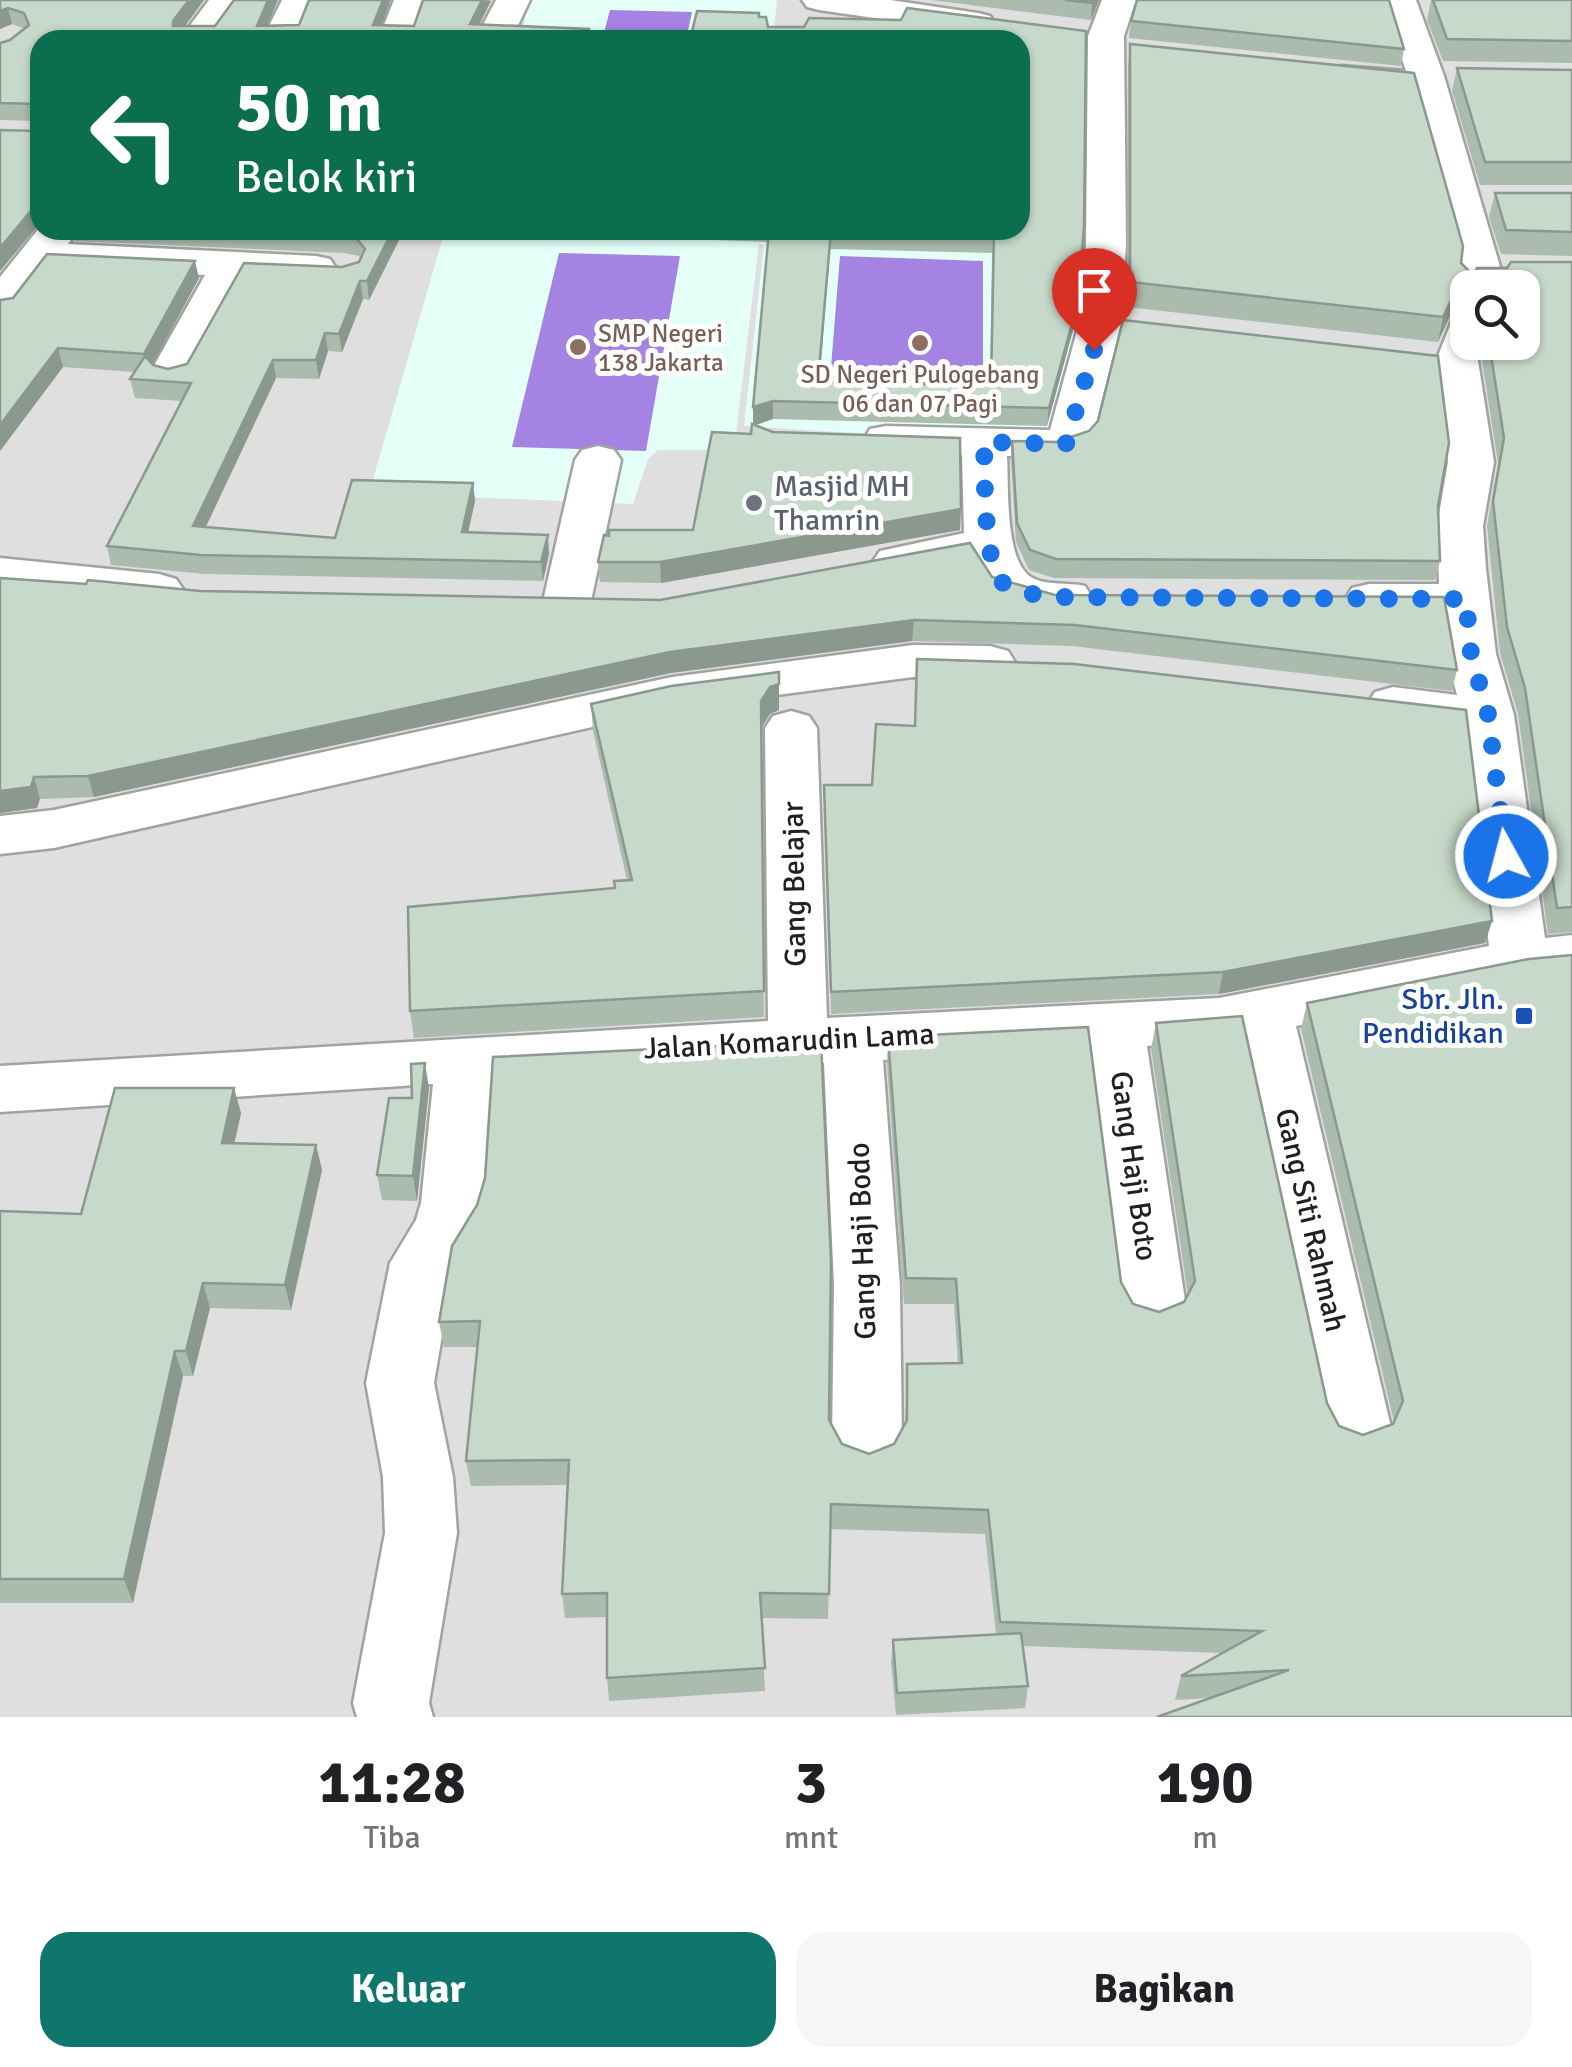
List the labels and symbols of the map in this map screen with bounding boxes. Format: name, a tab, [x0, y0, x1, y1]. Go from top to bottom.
pin	[1052, 248, 1137, 351]
place label: SMP Negeri 138 Jakarta	[598, 318, 724, 378]
marker: SD Negeri Pulogebang 06 dan 07 Pagi	[909, 332, 931, 354]
marker: SMP Negeri 138 Jakarta	[567, 336, 589, 358]
place label: SD Negeri Pulogebang 06 dan 07 Pagi	[801, 359, 1039, 419]
place label: Masjid MH Thamrin	[774, 468, 910, 539]
marker: Masjid MH Thamrin	[743, 492, 765, 514]
street label: Gang Belajar	[775, 801, 814, 967]
position arrow	[1454, 804, 1558, 908]
place label: Sbr. Jln. Pendidikan	[1362, 981, 1504, 1052]
marker: Sbr. Jln. Pendidikan	[1513, 1005, 1535, 1027]
street label: Jalan Komarudin Lama	[643, 1015, 935, 1068]
street label: Gang Haji Boto	[1102, 1069, 1165, 1263]
street label: Gang Siti Rahmah	[1267, 1105, 1354, 1335]
street label: Gang Haji Bodo	[841, 1142, 884, 1340]

